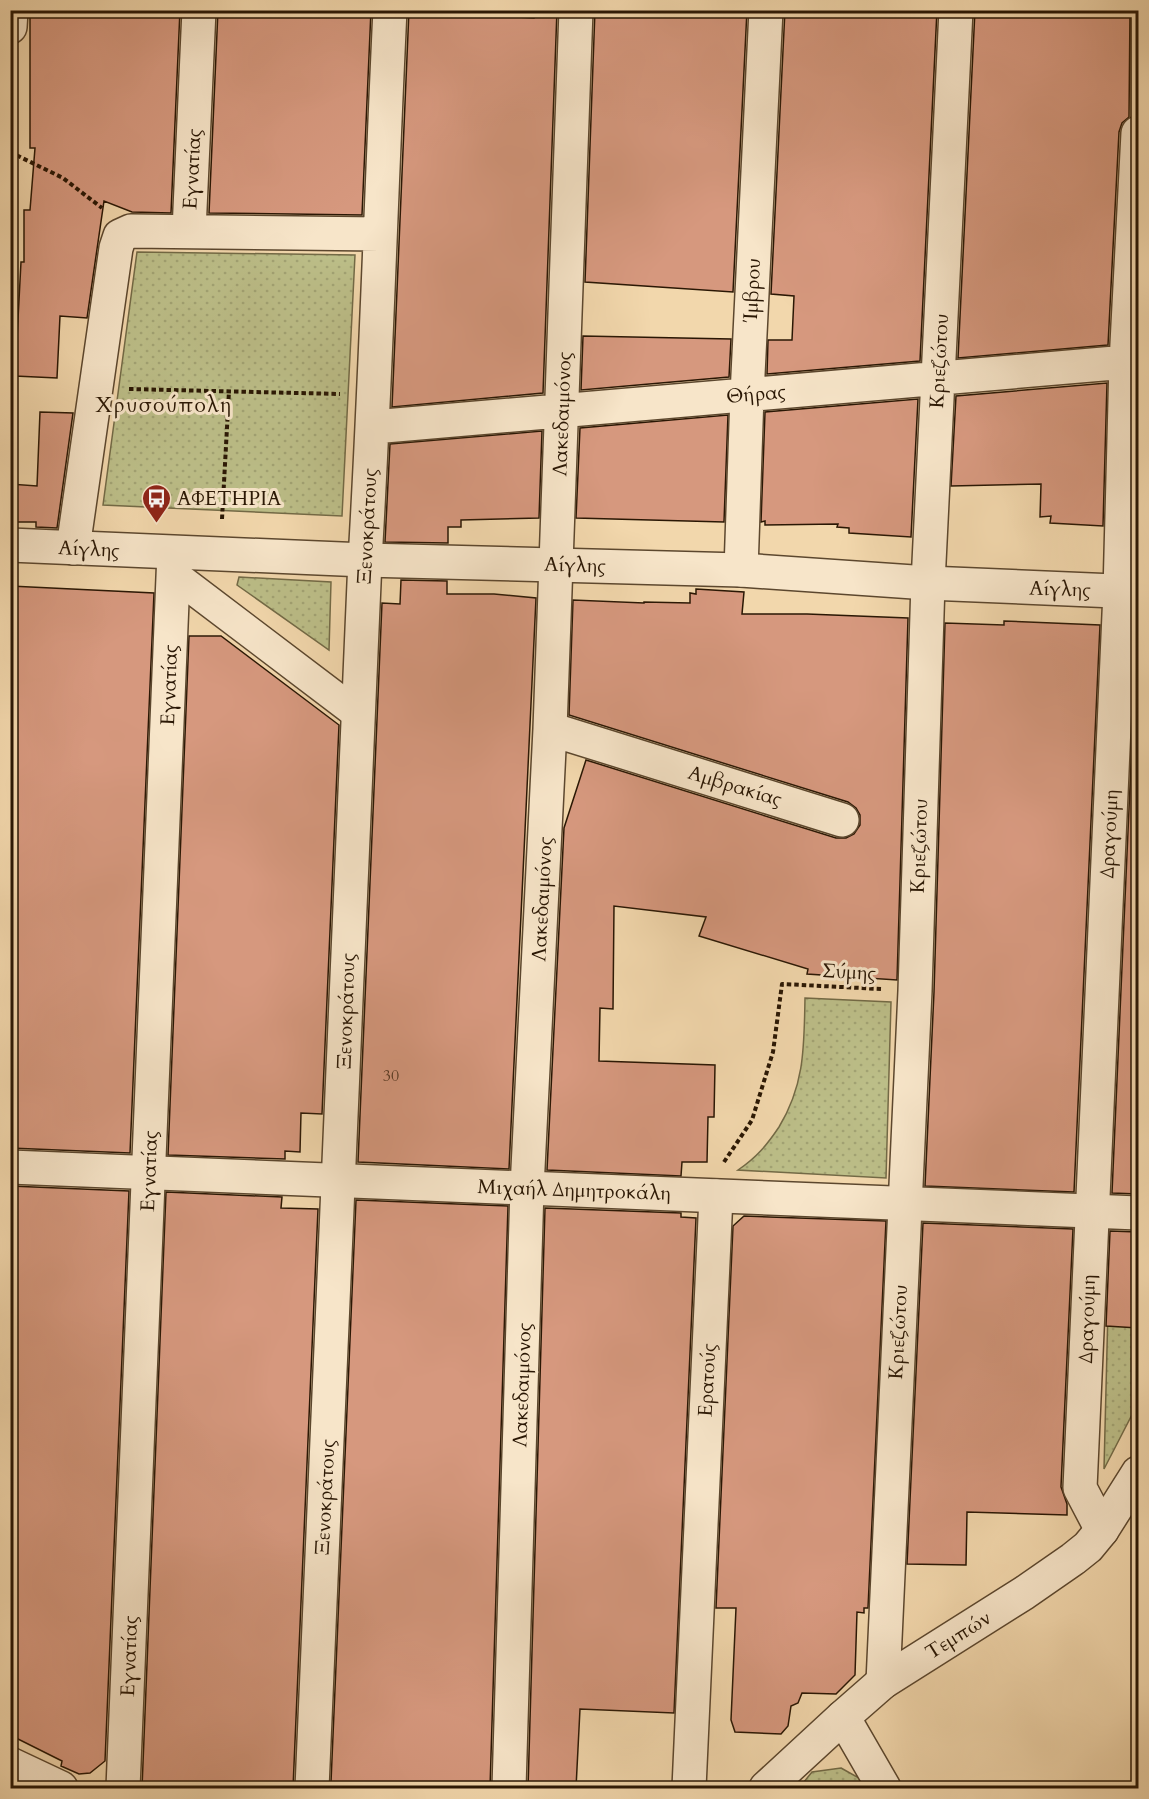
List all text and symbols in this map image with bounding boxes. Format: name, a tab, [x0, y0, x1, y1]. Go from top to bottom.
street label: Εγνατίας	[176, 127, 208, 210]
street label: Ίμβρου	[737, 257, 767, 324]
street label: Κριεζώτου	[923, 313, 955, 409]
street label: Λακεδαιμόνος	[546, 351, 578, 477]
street label: Θήρας	[725, 378, 787, 410]
district label: Χρυσούπολη	[96, 391, 232, 420]
street label: Ξενοκράτους	[350, 467, 384, 585]
bus stop icon: ΑΦΕΤΗΡΙΑ	[140, 482, 172, 524]
place label: ΑΦΕΤΗΡΙΑ	[177, 485, 282, 512]
street label: Αίγλης	[58, 534, 121, 564]
street label: Αίγλης	[544, 550, 607, 580]
street label: Αίγλης	[1029, 574, 1092, 604]
street label: Εγνατίας	[154, 644, 184, 726]
street label: Αμβρακίας	[685, 759, 786, 813]
street label: Δραγούμη	[1093, 789, 1125, 879]
street label: Κριεζώτου	[904, 798, 934, 894]
street label: Λακεδαιμόνος	[525, 836, 559, 962]
street label: Ξενοκράτους	[330, 952, 362, 1069]
street label: Σύμης	[821, 957, 877, 987]
house number: 30	[383, 1065, 399, 1087]
street label: Εγνατίας	[134, 1130, 164, 1212]
street label: Μιχαήλ Δημητροκάλη	[477, 1173, 671, 1207]
street label: Δραγούμη	[1072, 1274, 1102, 1364]
street label: Κριεζώτου	[882, 1284, 914, 1380]
street label: Λακεδαιμόνος	[506, 1322, 538, 1448]
street label: Ερατούς	[692, 1342, 722, 1417]
street label: Ξενοκράτους	[308, 1438, 342, 1556]
street label: Τεμπών	[920, 1604, 996, 1666]
street label: Εγνατίας	[114, 1615, 144, 1697]

